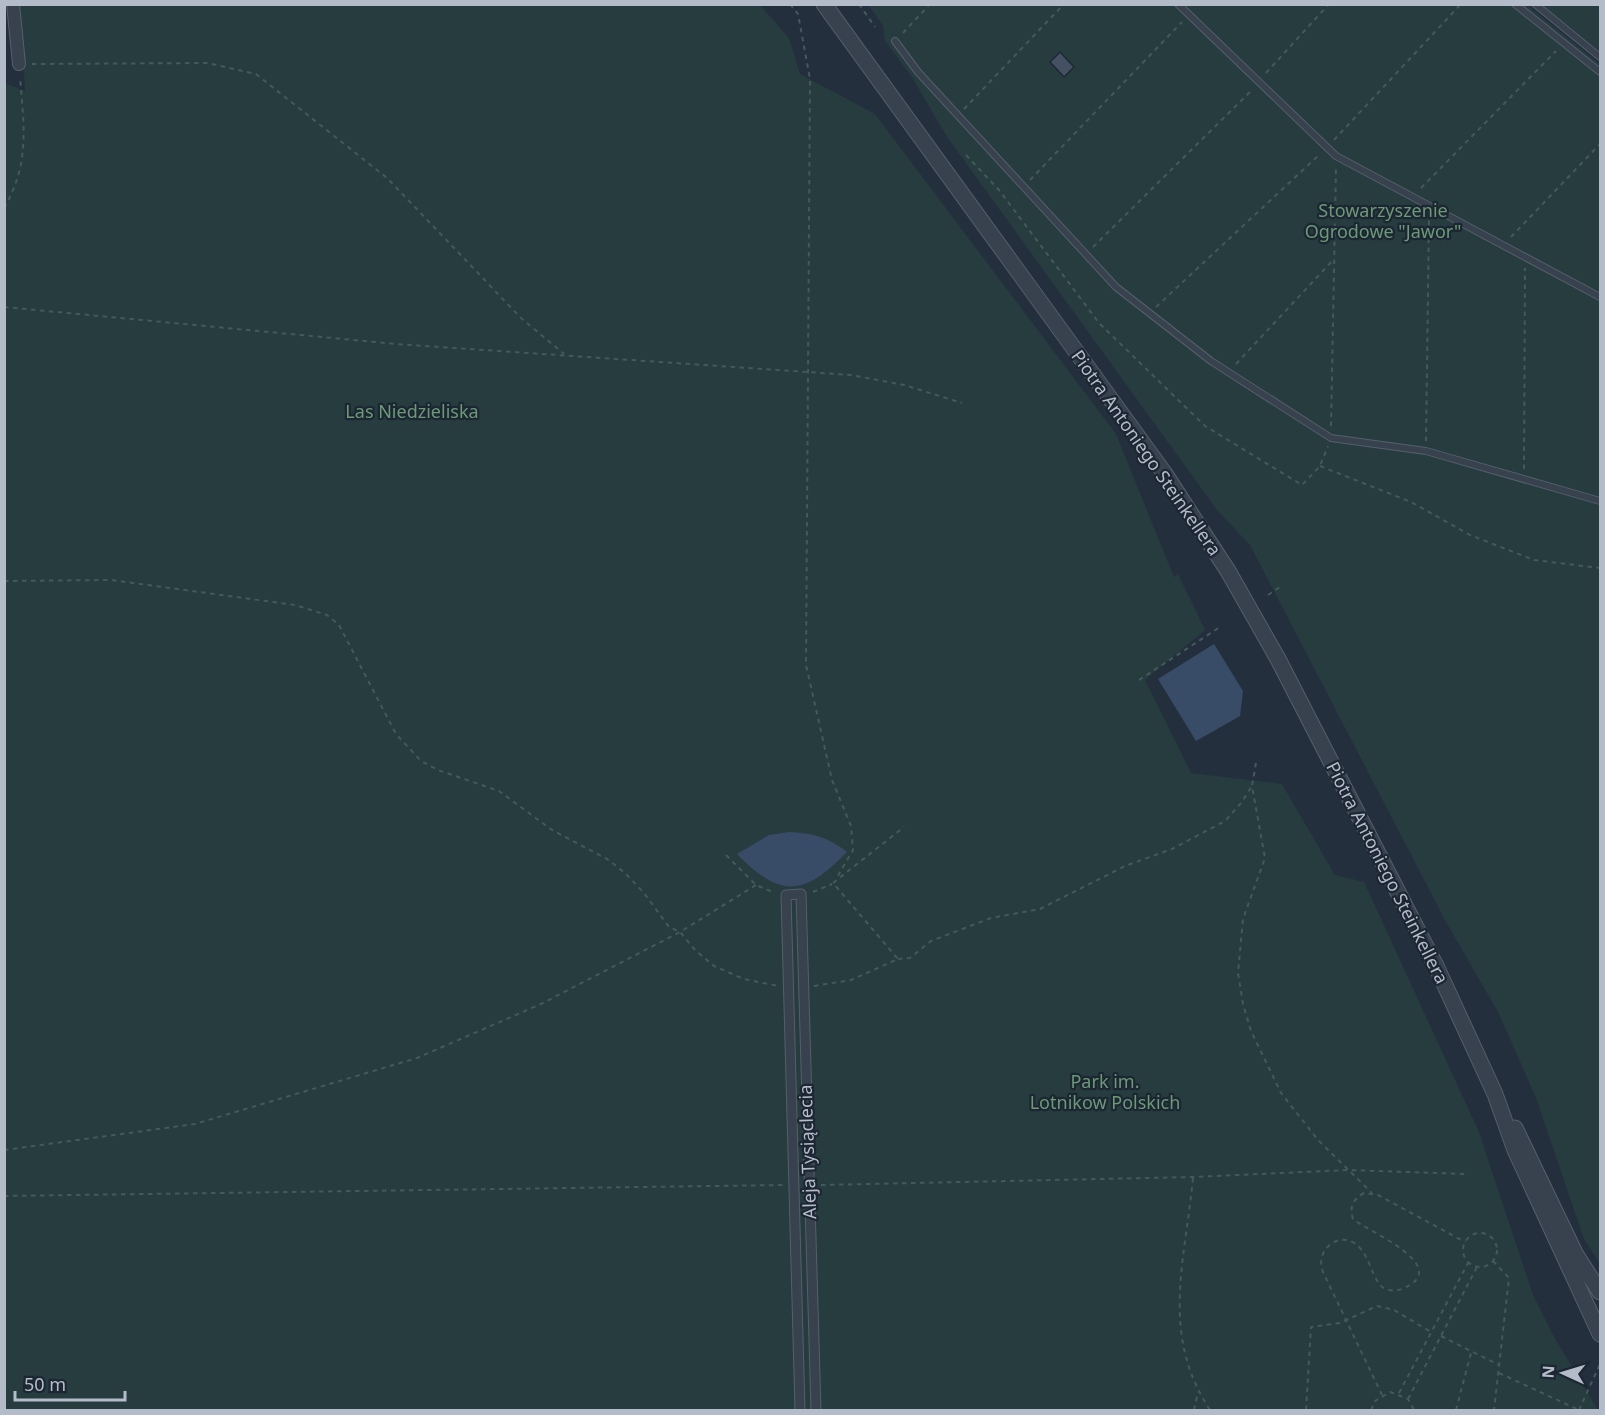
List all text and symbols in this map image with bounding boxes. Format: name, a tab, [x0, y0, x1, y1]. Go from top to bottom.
park label: Stowarzyszenie Ogrodowe "Jawor"	[1305, 198, 1461, 243]
street label: Piotra Antoniego Steinkellera	[1066, 345, 1227, 560]
park label: Las Niedzieliska	[345, 399, 479, 423]
street label: Piotra Antoniego Steinkellera	[1321, 757, 1454, 988]
park label: Park im. Lotnikow Polskich	[1030, 1069, 1180, 1114]
street label: Aleja Tysiąclecia	[793, 1084, 821, 1220]
north arrow	[1533, 1343, 1593, 1403]
scale bar	[15, 1364, 124, 1402]
text: N	[1537, 1365, 1559, 1379]
text: 50 m	[24, 1372, 66, 1396]

